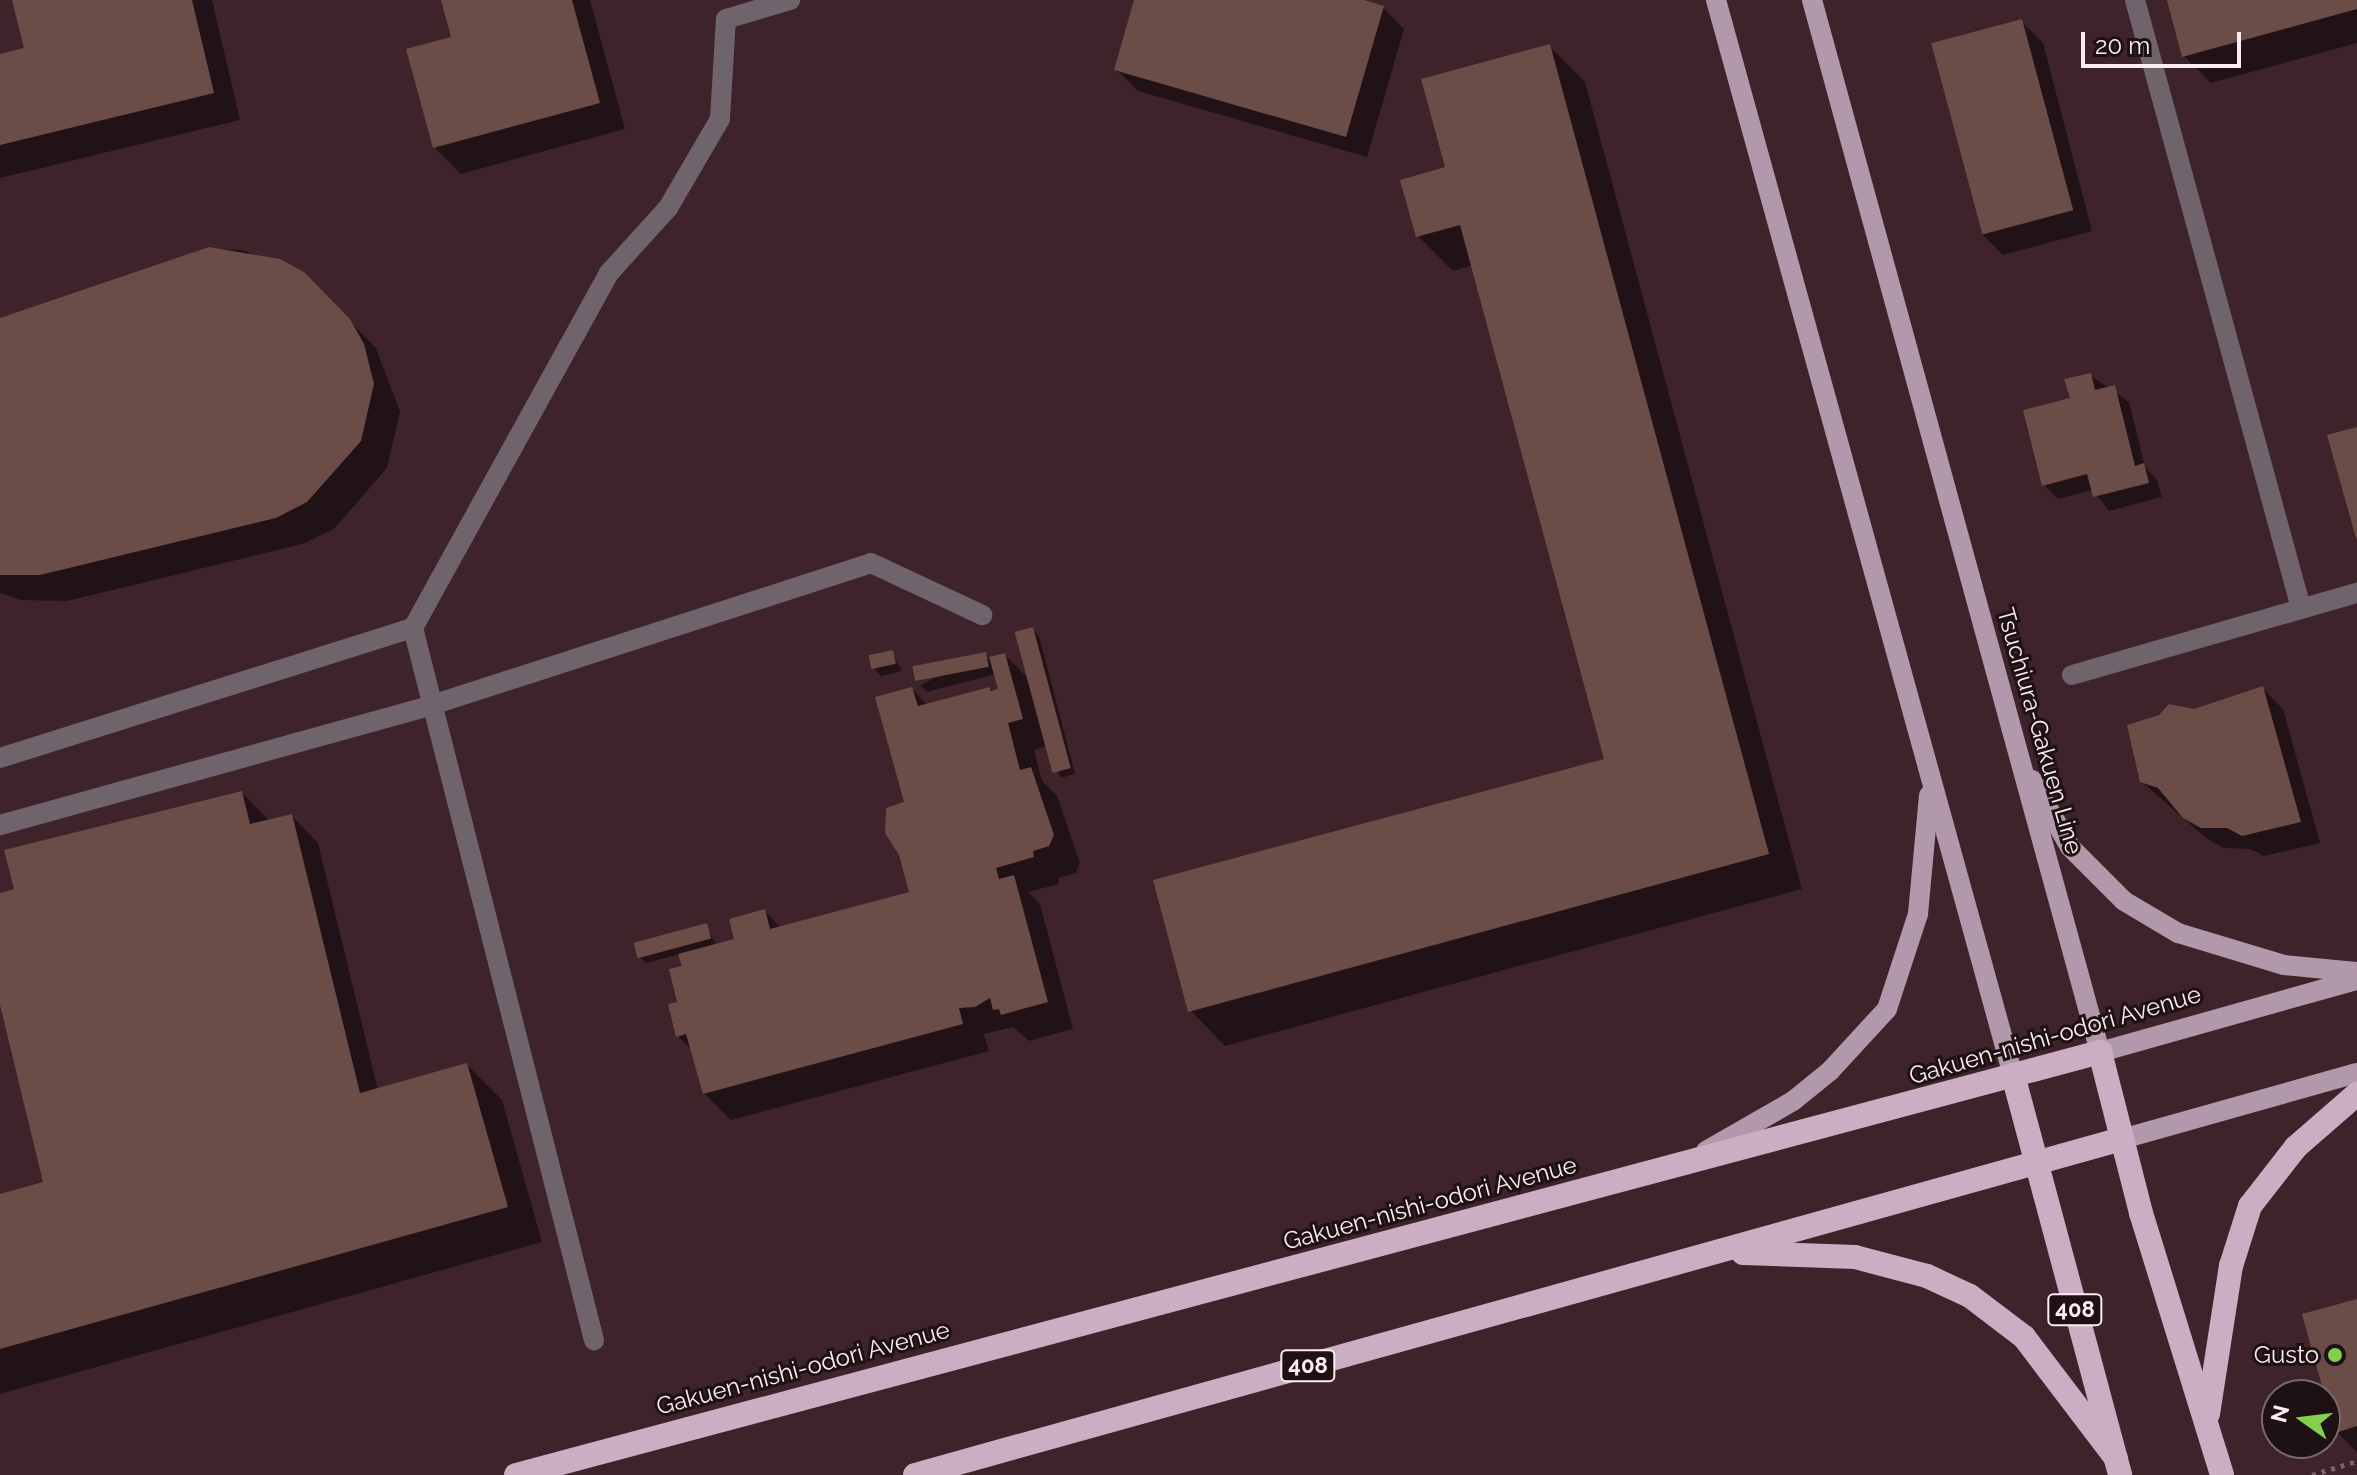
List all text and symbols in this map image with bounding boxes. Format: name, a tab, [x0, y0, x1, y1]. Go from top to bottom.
scale bar	[2085, 16, 2245, 66]
text: 20 m	[2095, 31, 2150, 60]
street label: Tsuchiura-Gakuen Line	[1991, 604, 2089, 858]
street label: Gakuen-nishi-odori Avenue	[1905, 979, 2205, 1091]
street label: Gakuen-nishi-odori Avenue	[1280, 1150, 1580, 1256]
road number: 408	[2047, 1292, 2103, 1328]
street label: Gakuen-nishi-odori Avenue	[653, 1315, 953, 1421]
place label: Gusto	[2254, 1341, 2319, 1369]
marker: Gusto	[2326, 1346, 2344, 1364]
road number: 408	[1280, 1348, 1336, 1384]
north arrow	[2261, 1379, 2341, 1459]
text: N	[2265, 1402, 2294, 1425]

